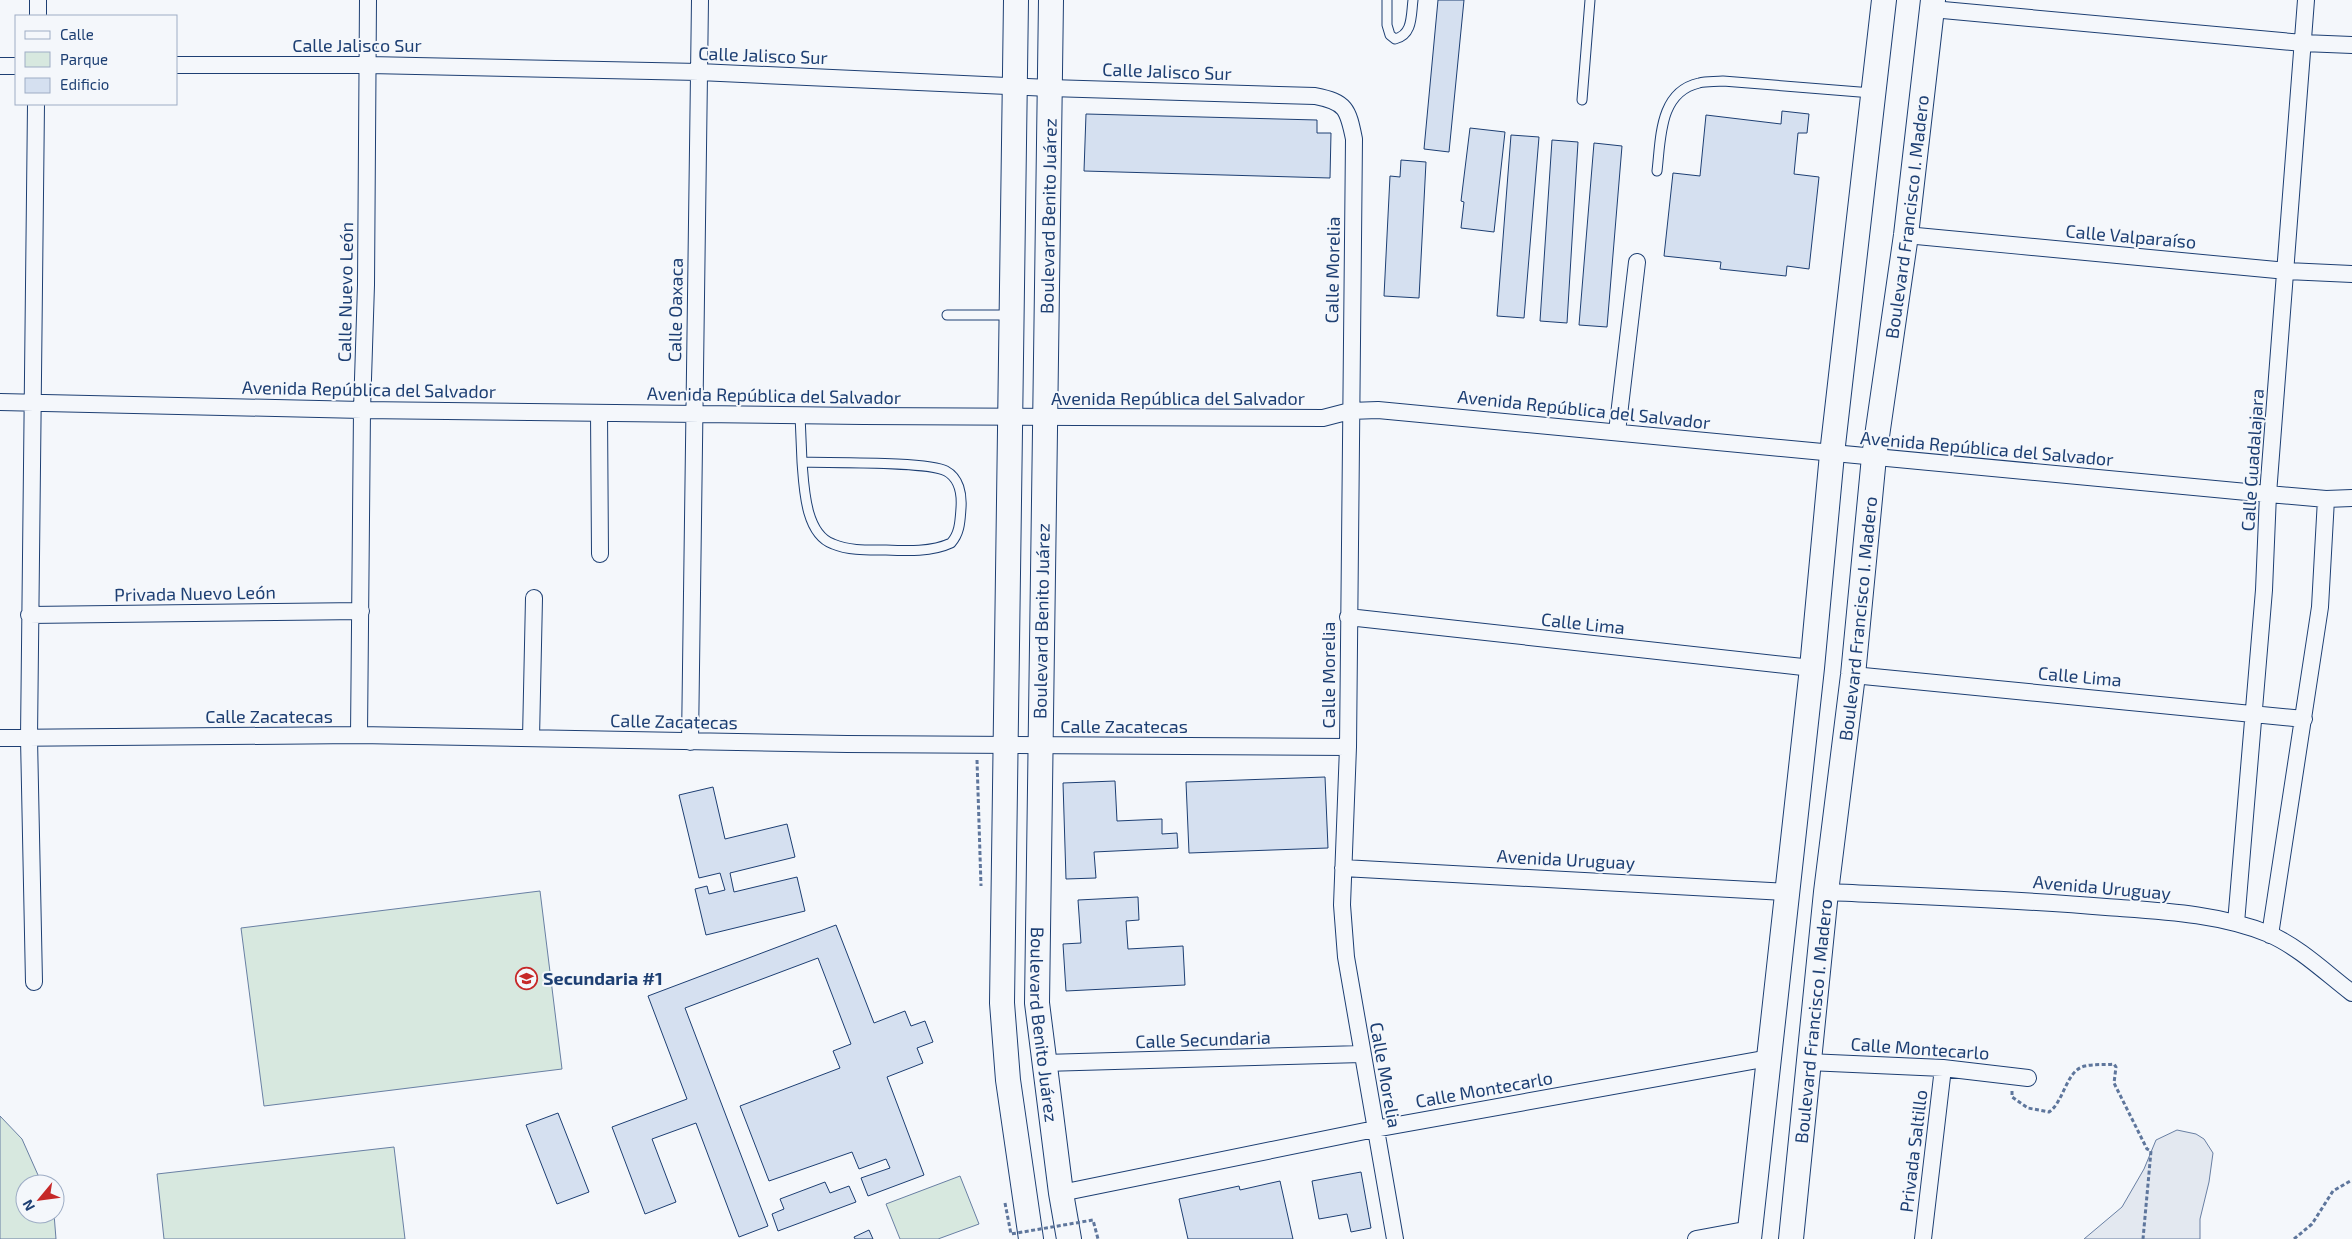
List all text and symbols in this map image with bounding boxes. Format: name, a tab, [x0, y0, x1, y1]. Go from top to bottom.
legend	[15, 15, 178, 105]
text: Calle	[60, 25, 94, 43]
street label: Calle Jalisco Sur	[292, 34, 422, 56]
street label: Calle Jalisco Sur	[698, 42, 828, 68]
text: Parque	[60, 50, 108, 68]
street label: Calle Jalisco Sur	[1102, 58, 1232, 84]
text: Edificio	[60, 75, 109, 93]
street label: Boulevard Francisco I. Madero	[1880, 94, 1933, 340]
street label: Boulevard Benito Juárez	[1035, 118, 1061, 314]
street label: Calle Morelia	[1320, 216, 1344, 324]
street label: Calle Valparaíso	[2065, 219, 2197, 253]
street label: Calle Nuevo León	[333, 222, 357, 362]
street label: Calle Oaxaca	[663, 258, 687, 362]
street label: Avenida República del Salvador	[242, 376, 496, 402]
street label: Avenida República del Salvador	[647, 382, 901, 408]
street label: Avenida República del Salvador	[1456, 385, 1712, 433]
street label: Avenida República del Salvador	[1051, 387, 1305, 409]
street label: Calle Guadalajara	[2236, 388, 2268, 532]
street label: Avenida República del Salvador	[1859, 426, 2115, 470]
street label: Boulevard Francisco I. Madero	[1834, 495, 1881, 742]
street label: Boulevard Benito Juárez	[1028, 523, 1054, 719]
street label: Privada Nuevo León	[114, 581, 276, 605]
street label: Calle Lima	[1540, 608, 1626, 638]
street label: Calle Morelia	[1317, 622, 1339, 728]
street label: Calle Lima	[2037, 661, 2123, 691]
street label: Calle Zacatecas	[205, 705, 333, 727]
street label: Calle Zacatecas	[610, 709, 738, 733]
street label: Calle Zacatecas	[1060, 715, 1188, 737]
street label: Avenida Uruguay	[1496, 844, 1636, 874]
street label: Avenida Uruguay	[2032, 870, 2172, 904]
street label: Boulevard Francisco I. Madero	[1790, 898, 1836, 1144]
street label: Boulevard Benito Juárez	[1026, 927, 1063, 1123]
school or university icon: Secundaria #1	[515, 966, 539, 990]
place label: Secundaria #1	[543, 967, 663, 989]
street label: Calle Morelia	[1366, 1020, 1406, 1130]
street label: Calle Secundaria	[1135, 1026, 1271, 1052]
street label: Calle Montecarlo	[1850, 1032, 1990, 1064]
street label: Calle Montecarlo	[1414, 1066, 1554, 1112]
street label: Privada Saltillo	[1895, 1088, 1931, 1214]
north arrow	[15, 1174, 65, 1224]
text: N	[18, 1197, 38, 1214]

